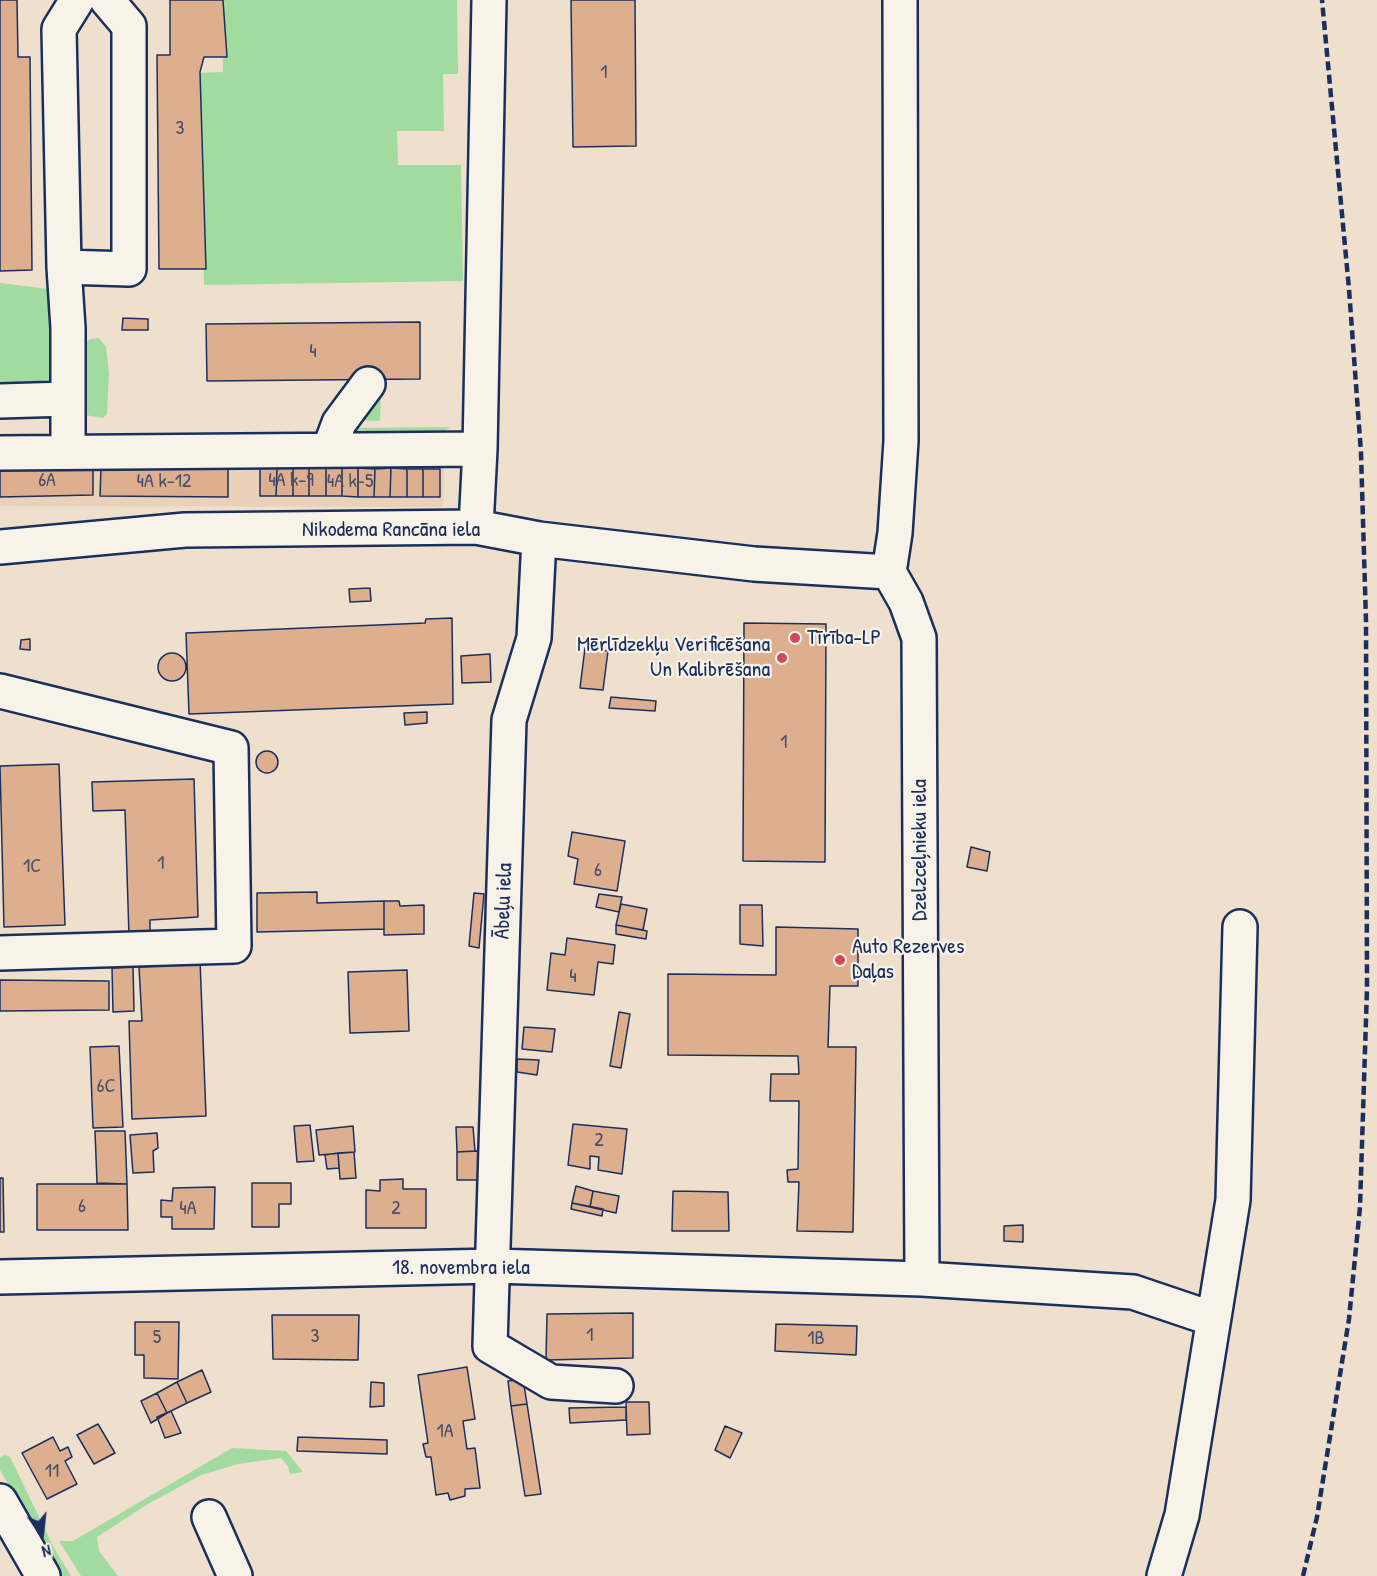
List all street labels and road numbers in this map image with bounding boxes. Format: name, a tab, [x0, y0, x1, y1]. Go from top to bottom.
street label: Nikodema Rancāna iela	[302, 517, 480, 543]
street label: Dzelzceļnieku iela	[907, 779, 933, 921]
street label: Ābeļu iela	[489, 862, 519, 940]
street label: 18. novembra iela	[392, 1255, 530, 1281]

